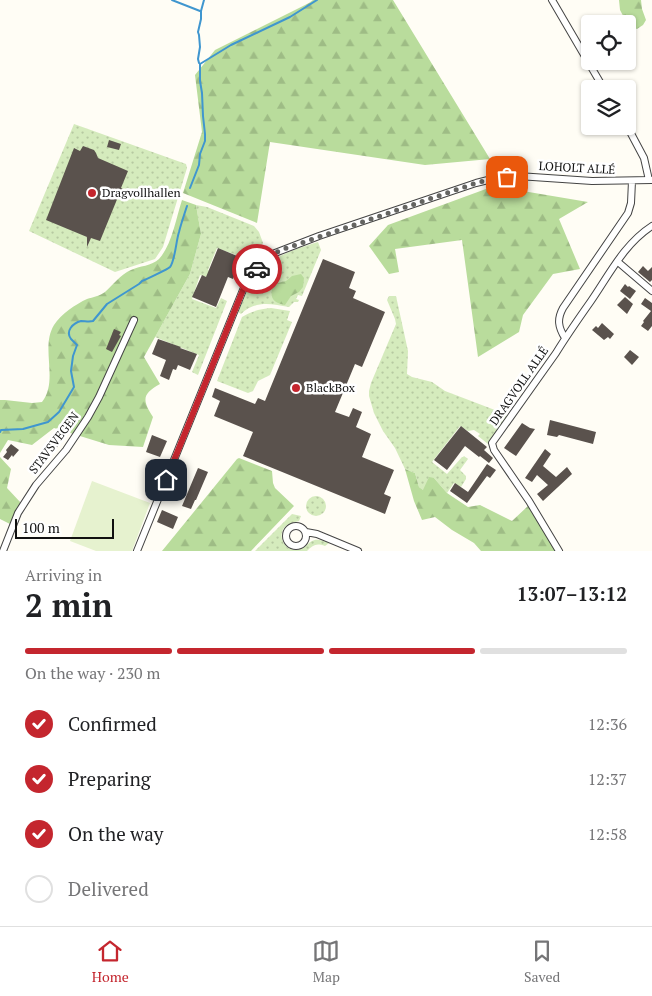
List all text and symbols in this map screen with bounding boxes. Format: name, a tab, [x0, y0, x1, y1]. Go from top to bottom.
map controls	[581, 15, 636, 135]
button: locate	[581, 15, 636, 70]
button: layers	[581, 80, 636, 135]
pin	[486, 156, 528, 198]
street label: LOHOLT ALLÉ	[538, 158, 616, 177]
icon: bag	[493, 163, 521, 191]
place label: Dragvollhallen	[102, 185, 181, 200]
marker: Dragvollhallen	[86, 187, 98, 199]
courier	[232, 244, 282, 294]
icon: car	[243, 255, 271, 283]
street label: DRAGVOLL ALLÉ	[486, 343, 551, 428]
place label: BlackBox	[306, 380, 356, 395]
marker: BlackBox	[290, 382, 302, 394]
street label: STAVSVEGEN	[25, 409, 82, 477]
pin	[145, 459, 187, 501]
icon: home	[152, 466, 180, 494]
scale bar	[15, 516, 114, 539]
text: 100 m	[22, 518, 60, 537]
text: Arriving in	[25, 564, 102, 586]
text: 13:07–13:12	[517, 581, 627, 606]
text: 2 min	[25, 584, 113, 626]
text: On the way · 230 m	[25, 662, 160, 684]
icon: check	[25, 710, 53, 738]
text: Confirmed	[68, 711, 157, 736]
text: 12:36	[588, 713, 627, 735]
icon: check	[25, 765, 53, 793]
text: Preparing	[68, 766, 151, 791]
text: 12:37	[588, 768, 627, 790]
icon: check	[25, 820, 53, 848]
text: On the way	[68, 821, 163, 846]
text: 12:58	[588, 823, 627, 845]
text: Delivered	[68, 876, 149, 901]
tab: Home	[92, 937, 129, 986]
tab: Map	[312, 937, 340, 986]
tab: Saved	[524, 937, 560, 986]

